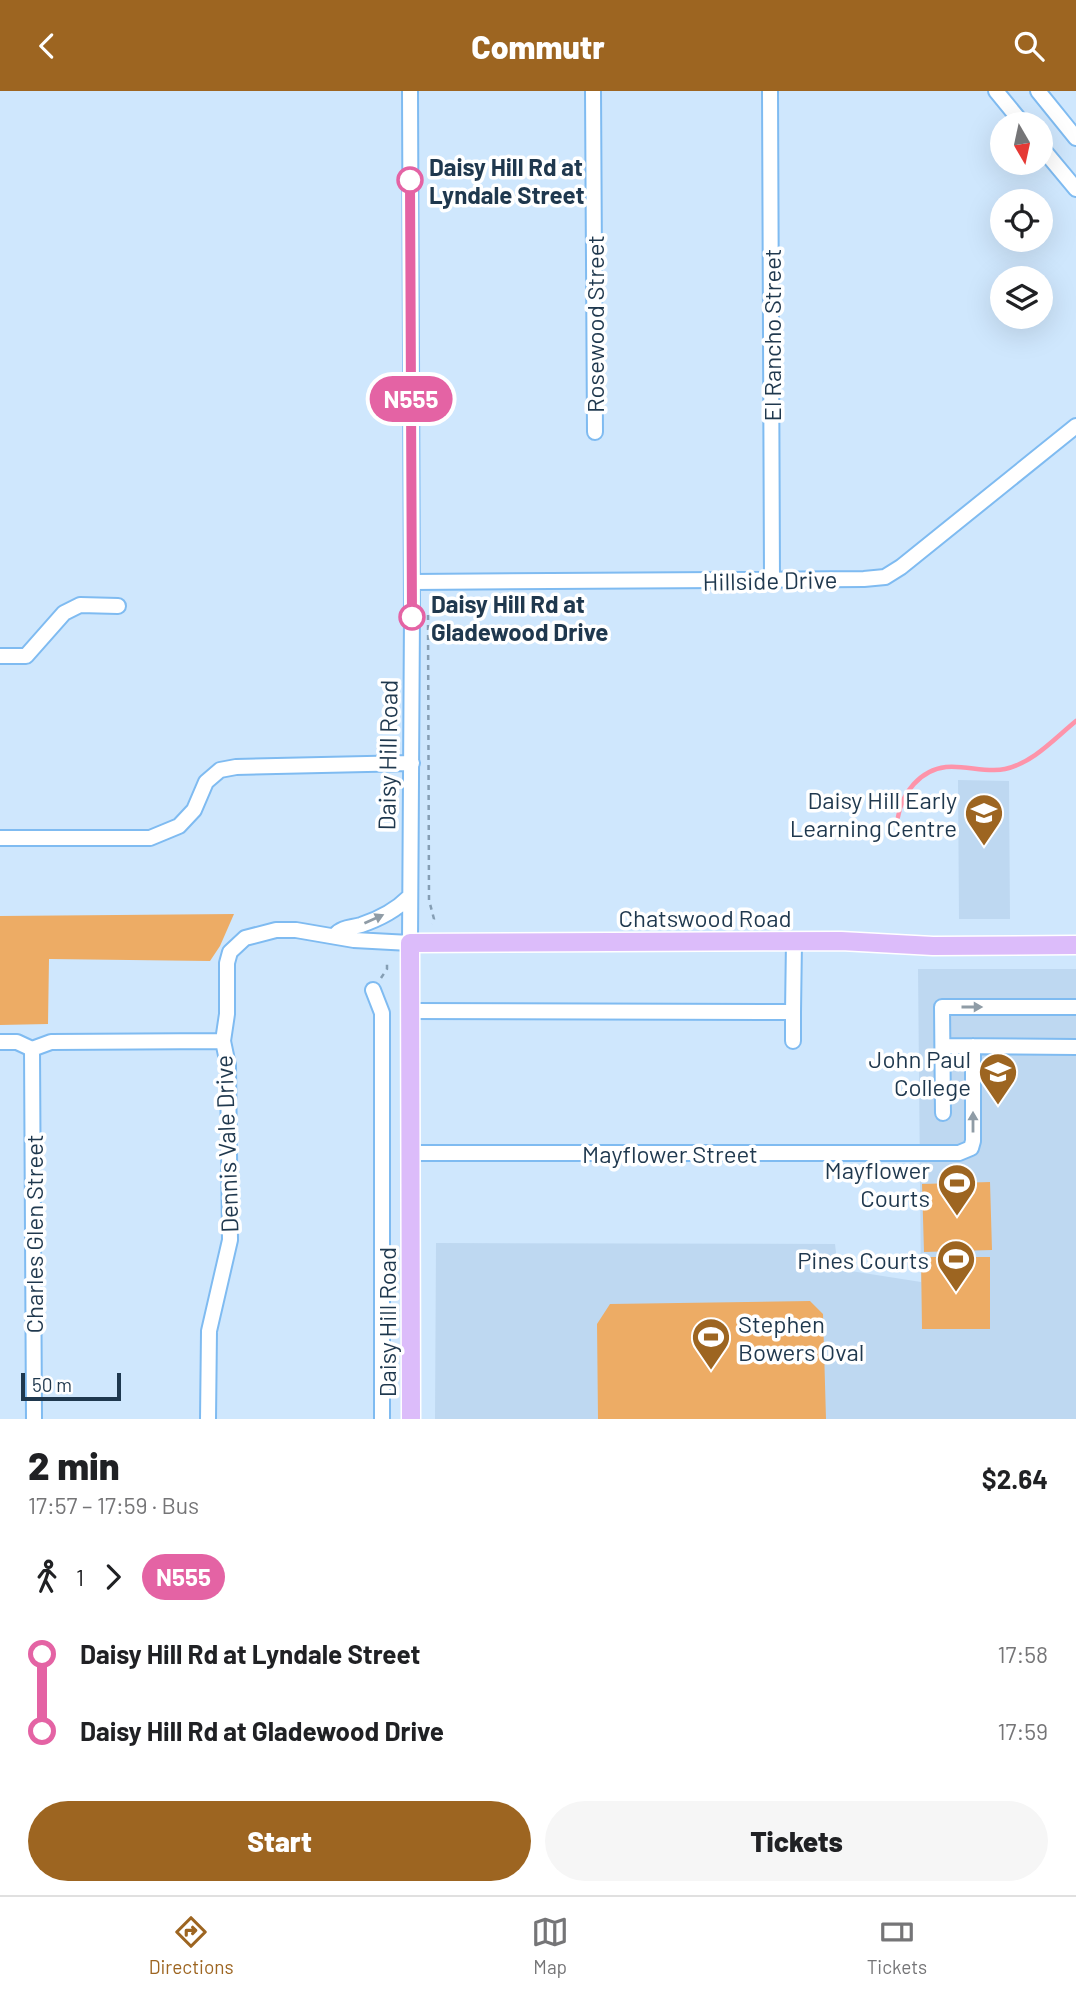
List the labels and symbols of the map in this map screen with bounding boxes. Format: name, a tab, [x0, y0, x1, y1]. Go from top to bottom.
north arrow	[990, 112, 1054, 175]
place label: Daisy Hill Rd at Lyndale Street	[429, 152, 585, 209]
marker: Daisy Hill Rd at Lyndale Street	[397, 167, 423, 193]
street label: Rosewood Street	[580, 235, 609, 413]
street label: El Rancho Street	[757, 248, 786, 422]
line badge: N555	[362, 376, 460, 422]
street label: Hillside Drive	[702, 564, 838, 596]
place label: Daisy Hill Rd at Gladewood Drive	[431, 589, 608, 646]
marker: Daisy Hill Rd at Gladewood Drive	[399, 604, 425, 630]
street label: Daisy Hill Road	[371, 680, 403, 830]
place label: Daisy Hill Early Learning Centre	[790, 785, 957, 842]
school or university icon: Daisy Hill Early Learning Centre	[963, 792, 1005, 847]
street label: Chatswood Road	[618, 903, 792, 932]
one-way arrow	[364, 913, 384, 925]
one-way arrow	[961, 1001, 983, 1013]
place label: John Paul College	[869, 1044, 971, 1101]
school or university icon: John Paul College	[977, 1051, 1019, 1106]
street label: Dennis Vale Drive	[208, 1055, 244, 1233]
one-way arrow	[967, 1110, 979, 1132]
street label: Charles Glen Street	[19, 1134, 48, 1334]
street label: Mayflower Street	[582, 1139, 758, 1168]
place label: Mayflower Courts	[825, 1155, 930, 1212]
sports icon: Mayflower Courts	[936, 1162, 978, 1217]
sports icon: Pines Courts	[935, 1238, 977, 1293]
place label: Pines Courts	[797, 1245, 929, 1274]
street label: Daisy Hill Road	[372, 1247, 401, 1397]
place label: Stephen Bowers Oval	[738, 1309, 864, 1366]
sports icon: Stephen Bowers Oval	[690, 1316, 732, 1371]
scale bar	[21, 1370, 121, 1402]

